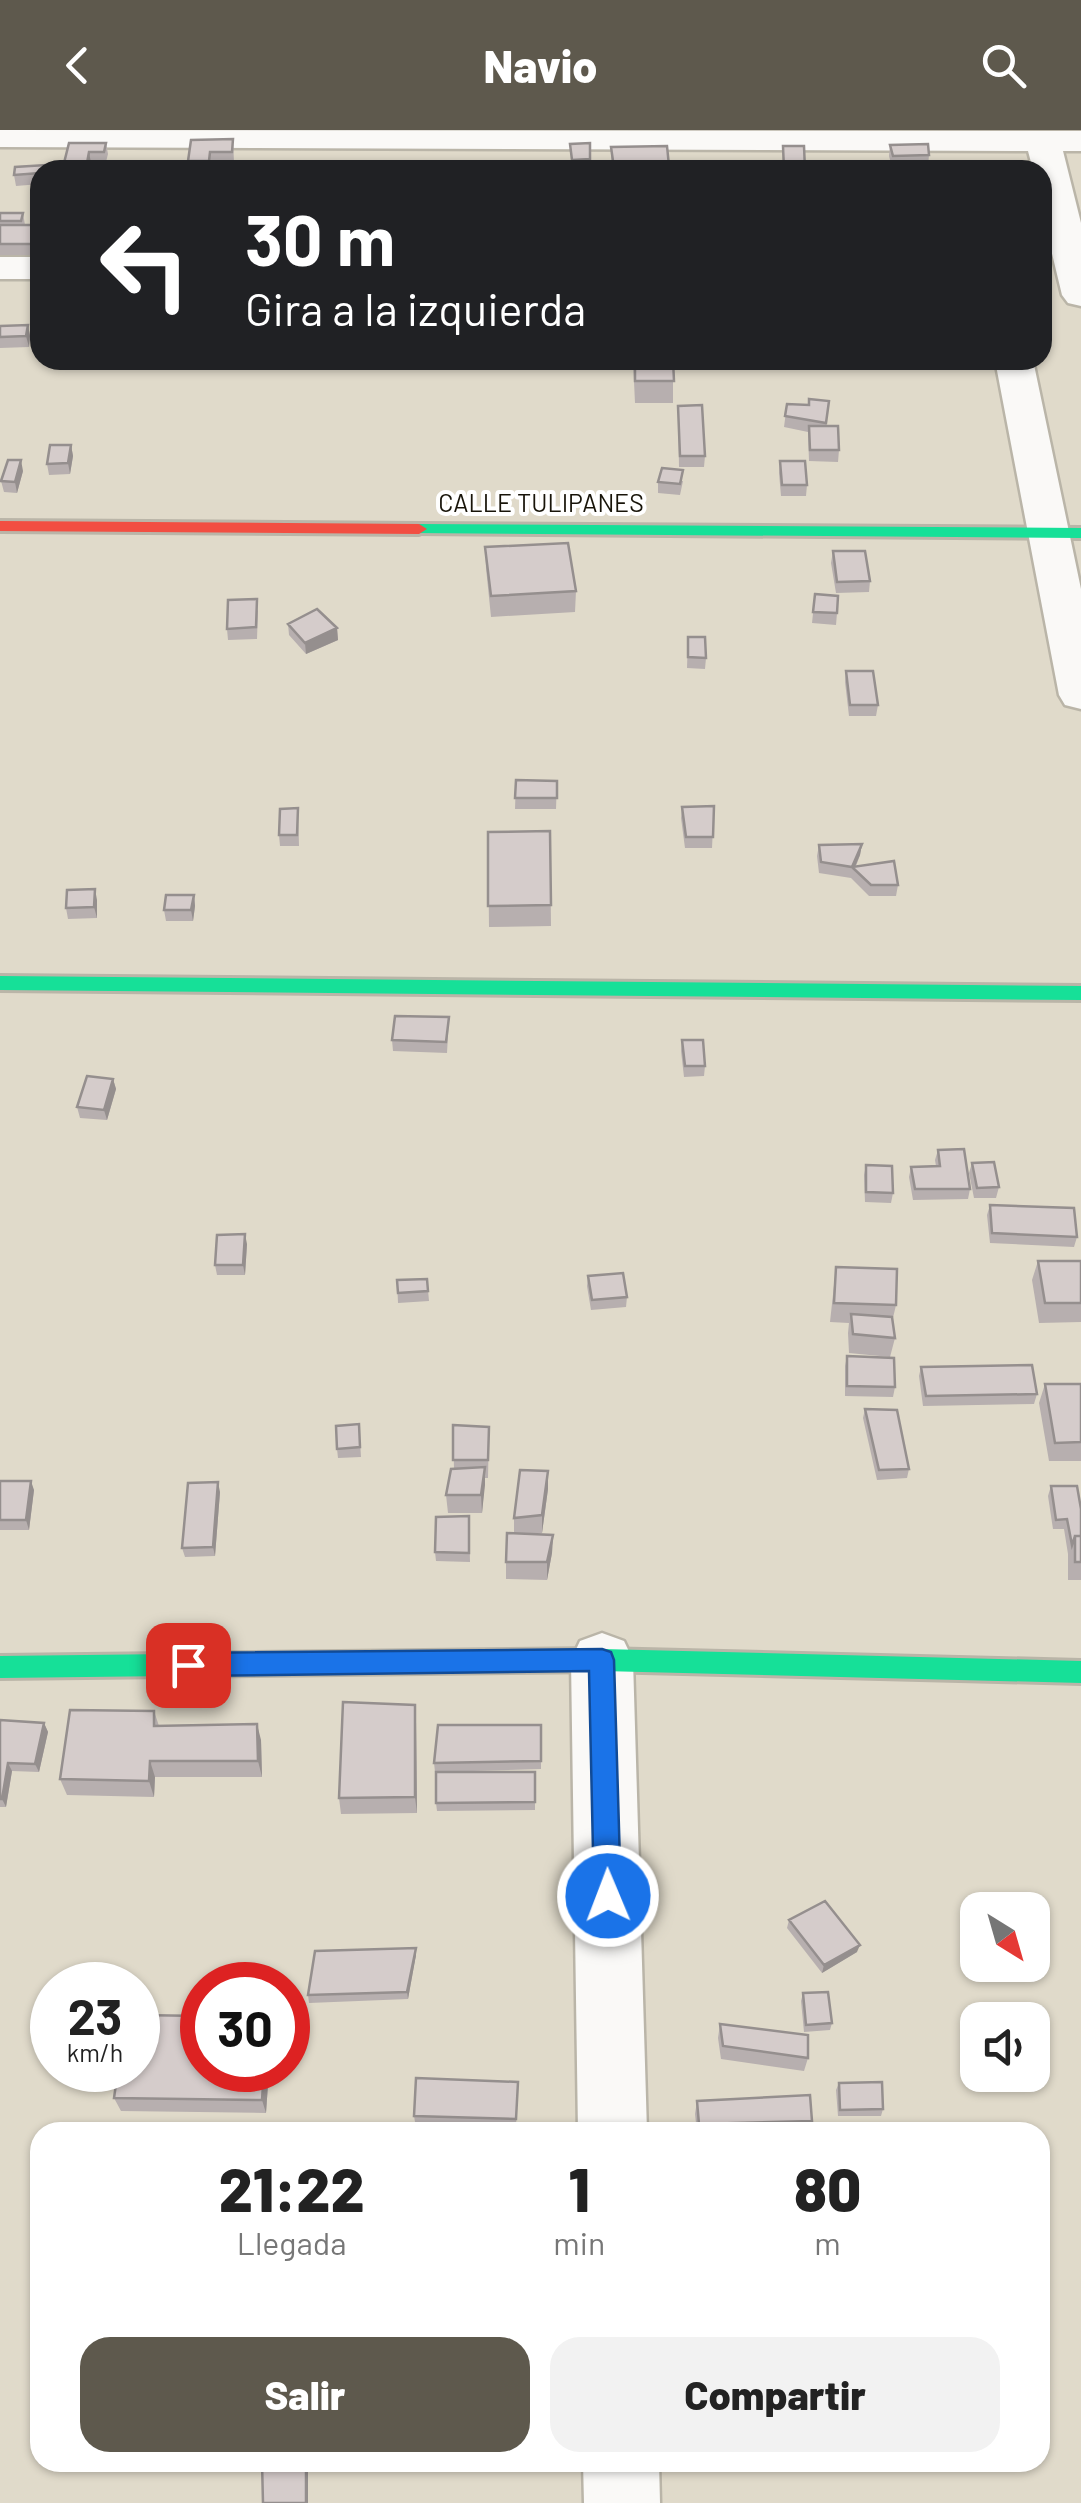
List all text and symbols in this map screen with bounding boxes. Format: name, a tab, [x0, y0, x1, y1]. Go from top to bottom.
icon: back	[50, 38, 105, 93]
text: Navio	[484, 38, 597, 92]
icon: search	[976, 38, 1031, 93]
text: 30 m	[245, 196, 395, 280]
icon: left	[80, 200, 210, 330]
text: Gira a la izquierda	[245, 281, 586, 335]
street label: CALLE TULIPANES	[438, 487, 644, 517]
pin	[146, 1623, 231, 1708]
icon: arrive	[161, 1638, 216, 1693]
position arrow	[556, 1844, 660, 1948]
north arrow	[960, 1892, 1050, 1982]
map controls	[960, 1892, 1050, 2092]
speed limit sign: 30	[180, 1962, 310, 2092]
text: 23	[68, 1985, 122, 2045]
button: sound	[960, 2002, 1050, 2092]
text: km/h	[67, 2037, 123, 2067]
text: 21:22	[219, 2152, 365, 2224]
text: 1	[569, 2152, 590, 2224]
text: 80	[794, 2152, 861, 2224]
text: Llegada	[237, 2223, 347, 2261]
text: min	[553, 2223, 605, 2261]
text: m	[814, 2223, 841, 2261]
button: Salir	[80, 2337, 530, 2452]
button: Compartir	[550, 2337, 1000, 2452]

